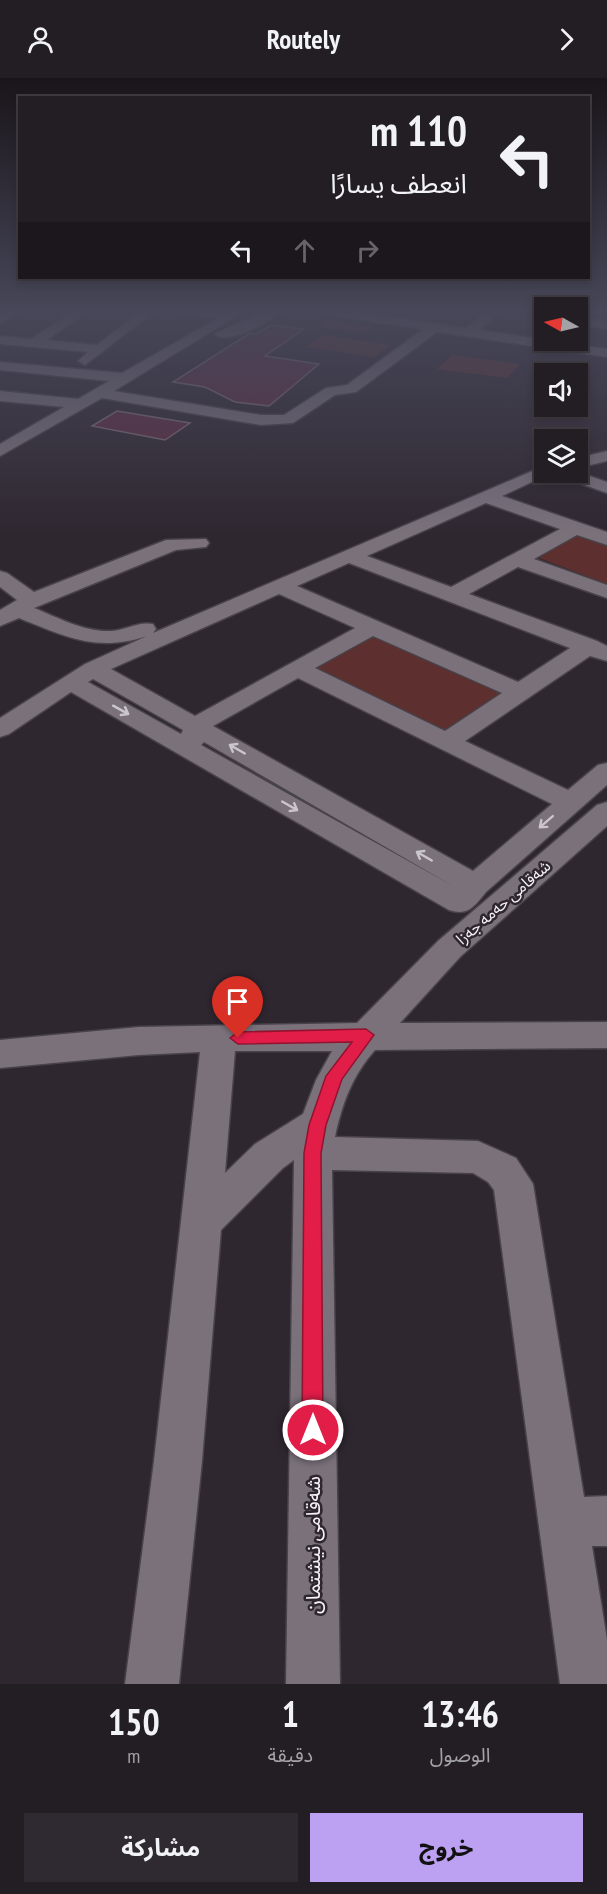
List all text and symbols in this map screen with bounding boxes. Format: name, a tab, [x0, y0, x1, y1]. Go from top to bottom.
text: Routely	[267, 22, 340, 56]
icon: person	[24, 23, 57, 56]
icon: forward	[550, 23, 583, 56]
text: 110 m	[370, 103, 467, 158]
icon: left	[488, 120, 566, 198]
text: انعطف يسارًا	[330, 166, 467, 200]
icon: left	[225, 234, 258, 267]
icon: ahead	[288, 234, 321, 267]
icon: right	[351, 234, 384, 267]
north arrow	[534, 297, 588, 351]
map controls	[534, 297, 588, 483]
button: sound	[534, 363, 588, 417]
button: layers	[534, 429, 588, 483]
one-way arrow	[111, 705, 129, 716]
one-way arrow	[228, 743, 245, 755]
one-way arrow	[281, 800, 298, 812]
one-way arrow	[539, 815, 554, 829]
one-way arrow	[416, 850, 434, 861]
street label: شەقامی حەمە جەزا	[452, 855, 554, 949]
pin	[212, 976, 263, 1038]
icon: arrive	[221, 985, 254, 1018]
position arrow	[281, 1398, 345, 1462]
street label: شەقامی نیشتمان	[300, 1476, 326, 1614]
text: 1	[282, 1690, 299, 1737]
text: 13:46	[421, 1690, 499, 1737]
text: 150	[108, 1698, 160, 1745]
text: دقيقة	[268, 1742, 313, 1768]
text: الوصول	[430, 1742, 490, 1768]
text: m	[127, 1743, 140, 1769]
button: مشاركة	[24, 1813, 298, 1882]
button: خروج	[310, 1813, 583, 1882]

